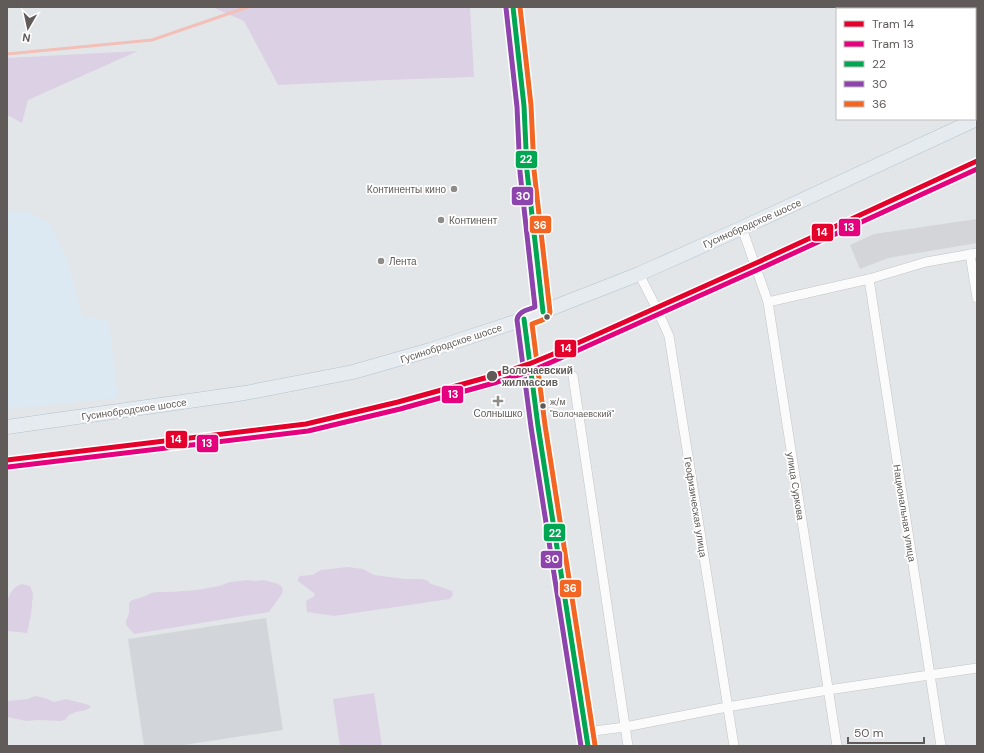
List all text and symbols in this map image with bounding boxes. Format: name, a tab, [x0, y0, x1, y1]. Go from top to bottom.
north arrow	[8, 8, 48, 48]
legend	[836, 8, 976, 120]
text: Tram 14	[872, 16, 914, 32]
text: N	[21, 30, 31, 45]
text: Tram 13	[872, 36, 914, 52]
text: 22	[872, 56, 886, 72]
text: 30	[872, 76, 887, 92]
text: 36	[872, 96, 887, 112]
line badge: 22	[515, 150, 538, 169]
text: 22	[520, 152, 532, 166]
place label: Континенты кино	[367, 183, 446, 196]
marker: Континенты кино	[449, 184, 459, 194]
line badge: 30	[511, 186, 534, 206]
text: 30	[516, 189, 530, 203]
street label: Гусинобродское шоссе	[701, 196, 804, 251]
place label: Континент	[449, 214, 498, 227]
marker: Континент	[436, 215, 446, 225]
line badge: 36	[529, 215, 552, 234]
text: 36	[533, 218, 547, 232]
line badge: 13	[838, 218, 861, 237]
text: 13	[844, 220, 854, 234]
line badge: 14	[811, 223, 834, 242]
text: 14	[816, 225, 828, 239]
place label: Лента	[389, 255, 417, 268]
marker: Лента	[376, 256, 386, 266]
unlabelled marker	[542, 312, 552, 322]
street label: Гусинобродское шоссе	[399, 321, 504, 366]
line badge: 14	[554, 339, 577, 358]
text: 14	[560, 341, 572, 355]
place label: Волочаевский жилмассив	[501, 364, 573, 389]
marker: Волочаевский жилмассив	[485, 369, 499, 383]
line badge: 13	[441, 385, 464, 404]
text: 13	[448, 387, 458, 401]
street label: Гусинобродское шоссе	[81, 396, 188, 423]
marker: Солнышко	[493, 396, 503, 406]
place label: ж/м "Волочаевский"	[550, 396, 614, 420]
marker: ж/м "Волочаевский"	[538, 401, 548, 411]
place label: Солнышко	[473, 407, 523, 420]
line badge: 14	[165, 430, 188, 449]
text: 14	[170, 432, 182, 446]
line badge: 13	[196, 434, 219, 453]
text: 13	[202, 436, 212, 450]
street label: улица Суркова	[784, 451, 807, 521]
street label: Геофизическая улица	[681, 456, 710, 559]
street label: Национальная улица	[890, 463, 919, 563]
line badge: 22	[543, 523, 566, 542]
text: 22	[549, 526, 561, 540]
line badge: 30	[540, 550, 563, 569]
text: 30	[545, 552, 559, 566]
line badge: 36	[559, 579, 582, 598]
text: 36	[563, 581, 577, 595]
scale bar	[848, 719, 924, 745]
text: 50 m	[854, 725, 883, 741]

